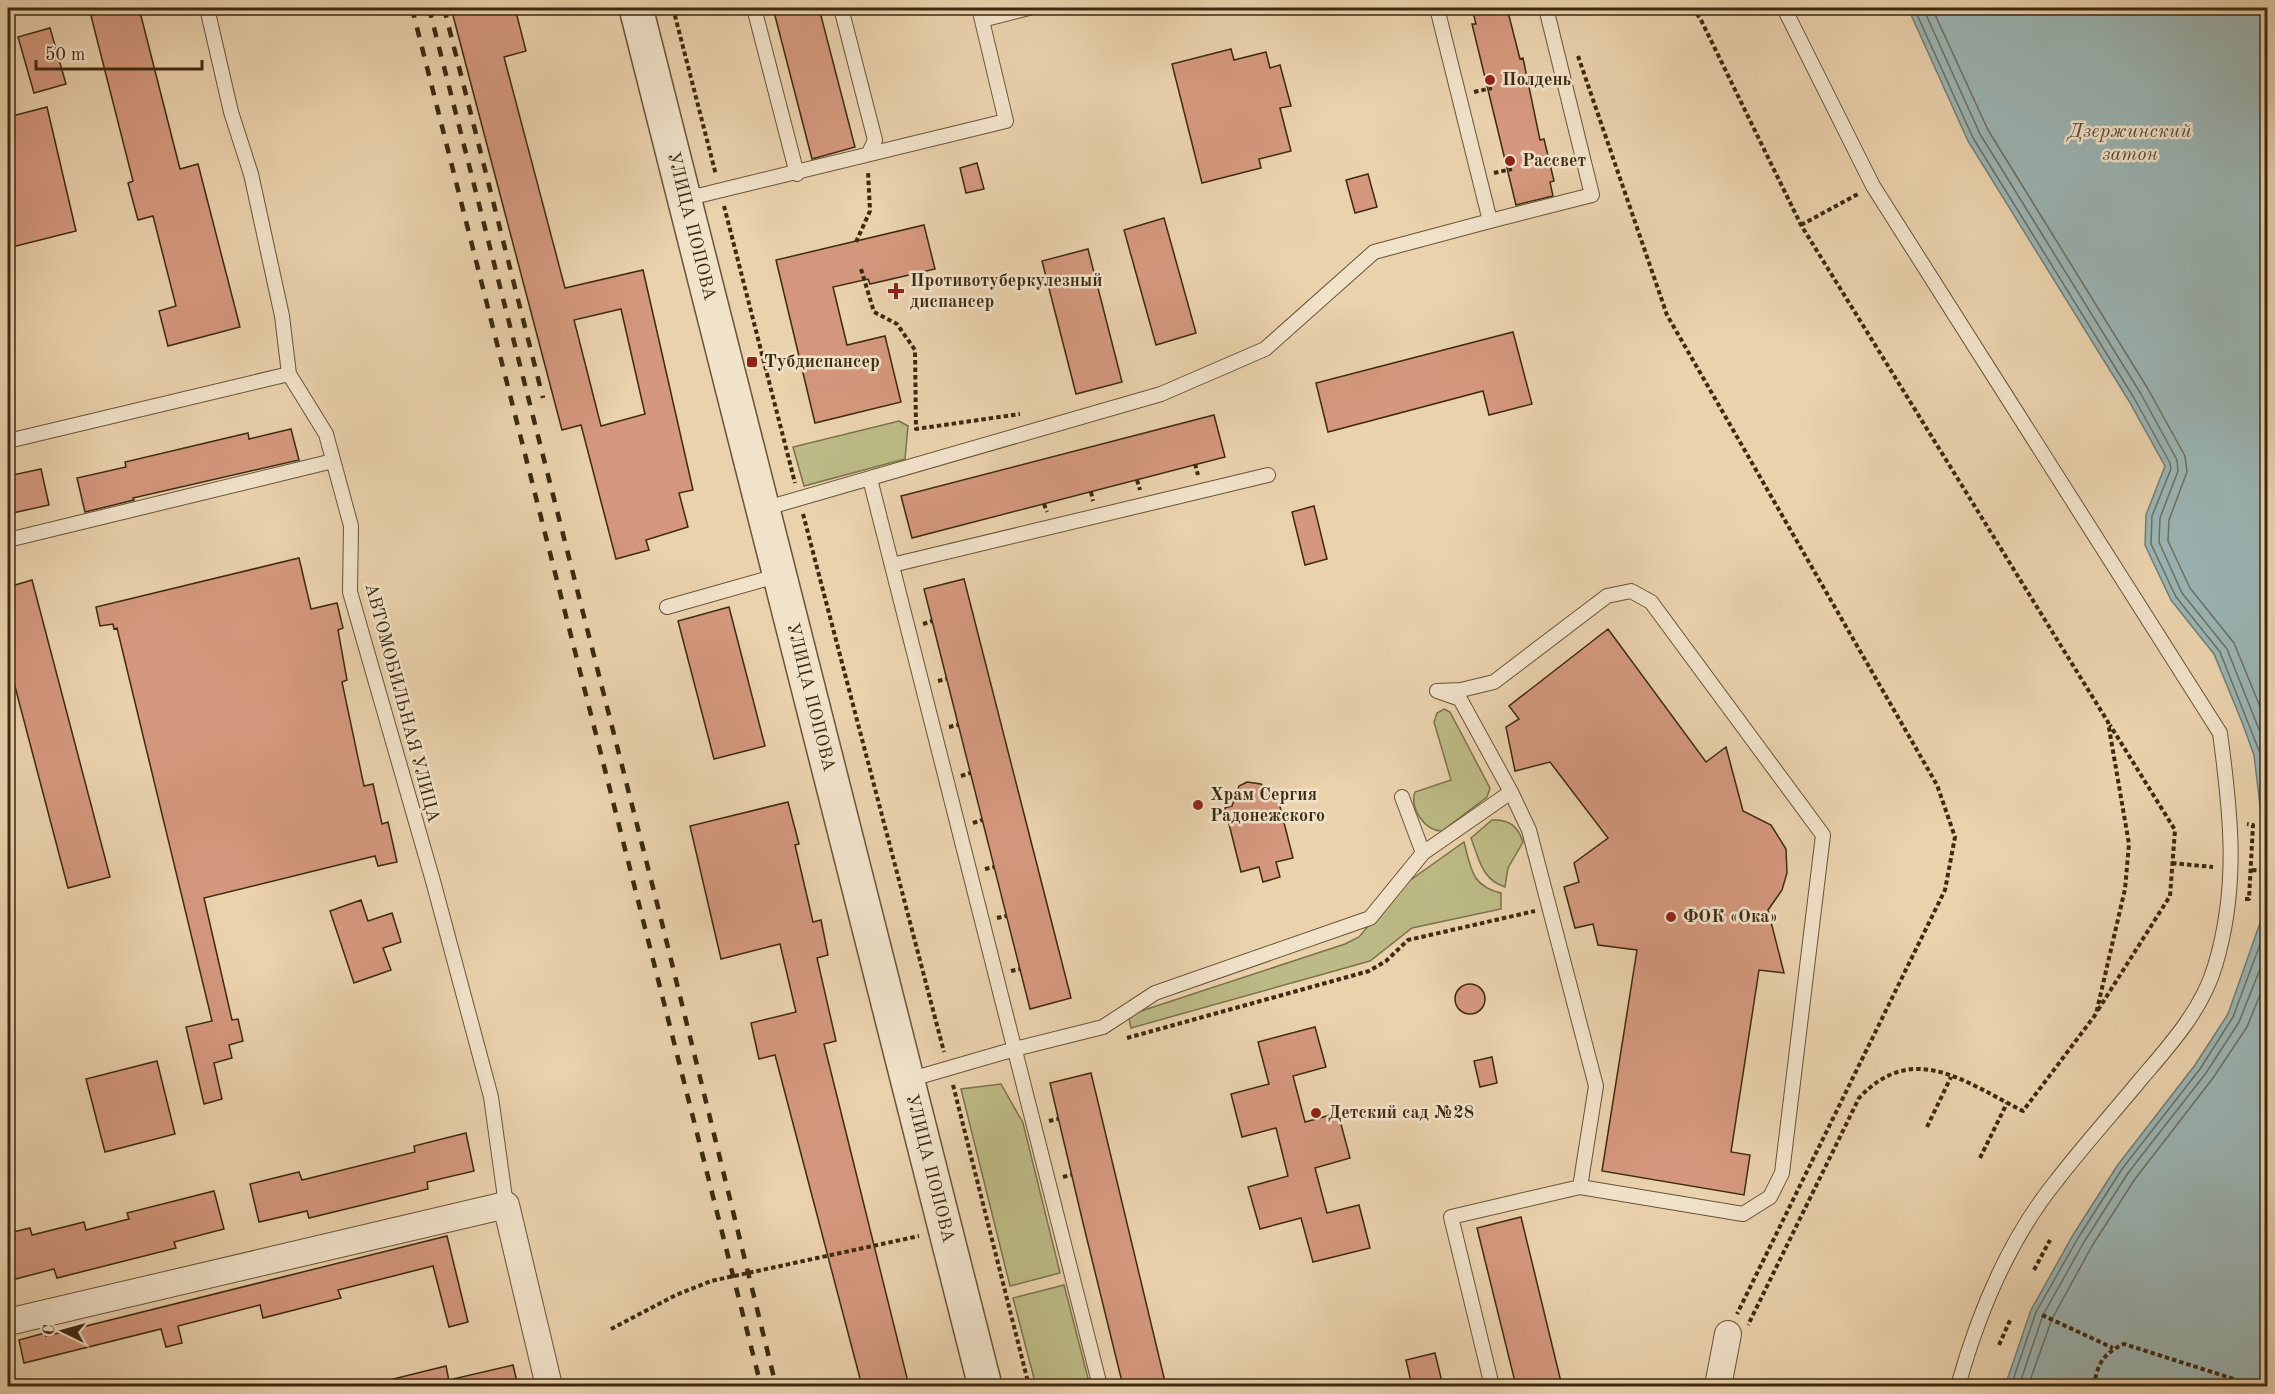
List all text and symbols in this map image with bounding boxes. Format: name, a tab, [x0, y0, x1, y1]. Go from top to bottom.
scale bar	[36, 33, 202, 71]
text: 50 m	[45, 46, 85, 64]
place label: Полдень	[1502, 71, 1572, 89]
marker: Полдень	[1483, 73, 1497, 87]
water label: Дзержинский затон	[2065, 122, 2192, 165]
street label: УЛИЦА ПОПОВА	[664, 150, 719, 302]
place label: Рассвет	[1522, 152, 1586, 170]
marker: Рассвет	[1503, 154, 1517, 168]
place label: Противотуберкулезный диспансер	[910, 272, 1103, 311]
marker: Противотуберкулезный диспансер	[887, 282, 905, 300]
place label: Тубдиспансер	[764, 353, 880, 371]
marker: Тубдиспансер	[745, 355, 759, 369]
street label: АВТОМОБИЛЬНАЯ УЛИЦА	[361, 581, 443, 825]
street label: УЛИЦА ПОПОВА	[783, 621, 838, 774]
place label: Храм Сергия Радонежского	[1210, 786, 1325, 825]
marker: Храм Сергия Радонежского	[1191, 798, 1205, 812]
place label: ФОК «Ока»	[1683, 908, 1778, 926]
marker: ФОК «Ока»	[1664, 910, 1678, 924]
street label: УЛИЦА ПОПОВА	[902, 1092, 957, 1245]
place label: Детский сад №28	[1328, 1104, 1474, 1122]
marker: Детский сад №28	[1309, 1106, 1323, 1120]
north arrow	[33, 1301, 93, 1361]
text: С	[42, 1324, 58, 1336]

